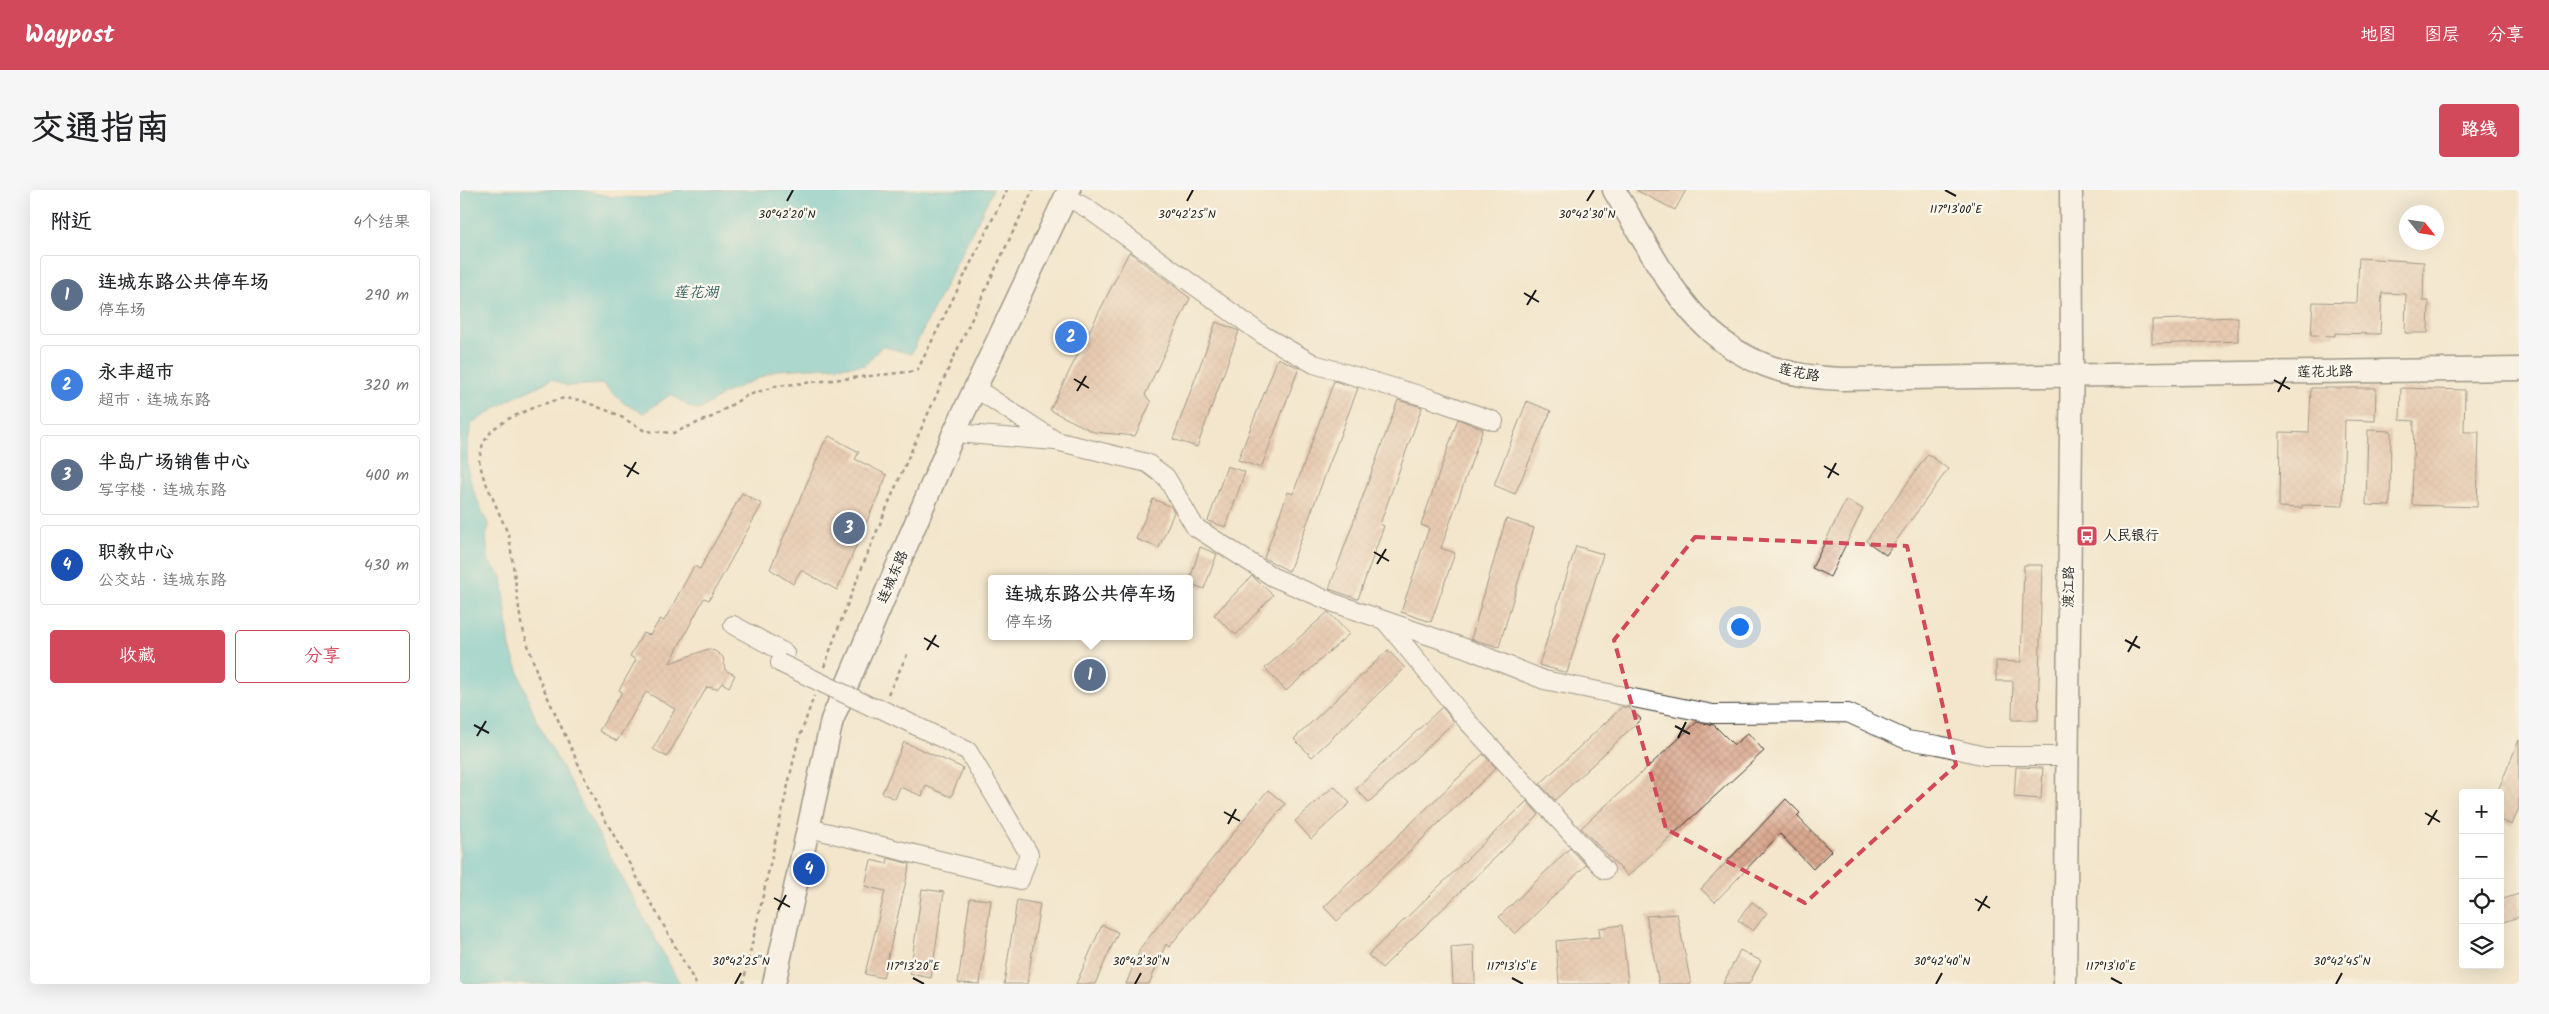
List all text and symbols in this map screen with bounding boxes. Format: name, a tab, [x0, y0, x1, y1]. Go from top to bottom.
text: Waypost	[25, 16, 114, 55]
text: 地图	[2360, 21, 2396, 50]
text: 图层	[2424, 21, 2460, 50]
text: 分享	[2488, 21, 2524, 50]
text: 交通指南	[30, 102, 170, 158]
button: 路线	[2439, 104, 2519, 157]
text: 117°13'00"E	[1930, 200, 1983, 219]
text: 30°42'20"N	[758, 205, 816, 224]
text: 30°42'25"N	[1158, 205, 1216, 224]
text: 30°42'30"N	[1558, 205, 1616, 224]
north arrow	[2399, 205, 2444, 250]
text: 附近	[50, 206, 92, 239]
text: 4个结果	[353, 210, 410, 235]
text: 连城东路公共停车场	[98, 268, 269, 298]
water label: 莲花湖	[673, 281, 720, 305]
text: 1	[65, 283, 69, 308]
text: 290 m	[365, 283, 409, 308]
text: 停车场	[98, 298, 146, 323]
pin: 2	[1055, 318, 1087, 356]
text: 永丰超市	[98, 358, 174, 388]
street label: 莲花路	[1776, 358, 1822, 388]
street label: 莲花北路	[2297, 361, 2353, 383]
text: 2	[62, 373, 72, 398]
text: 320 m	[363, 373, 409, 398]
text: 超市 · 连城东路	[98, 388, 211, 413]
text: 半岛广场销售中心	[98, 448, 250, 478]
text: 3	[63, 463, 71, 488]
text: 400 m	[365, 463, 409, 488]
text: 写字楼 · 连城东路	[98, 478, 227, 503]
pin: 3	[833, 509, 865, 547]
bus stop icon: 人民银行	[2075, 524, 2099, 548]
place label: 人民银行	[2103, 525, 2159, 547]
text: 职教中心	[98, 538, 174, 568]
street label: 连城东路	[872, 547, 914, 607]
text: 4	[63, 553, 71, 578]
text: 430 m	[364, 553, 409, 578]
street label: 渡江路	[2058, 566, 2080, 608]
text: 公交站 · 连城东路	[98, 568, 227, 593]
popup	[988, 575, 1193, 640]
text: 连城东路公共停车场	[1005, 580, 1176, 610]
text: 停车场	[1005, 610, 1053, 635]
your location	[1727, 614, 1753, 640]
button: 收藏	[50, 630, 225, 683]
button: 分享	[235, 630, 410, 683]
pin: 1	[1074, 656, 1106, 694]
map controls	[2459, 789, 2504, 969]
button: +	[2459, 789, 2504, 834]
button: −	[2459, 834, 2504, 879]
pin: 4	[793, 850, 825, 888]
button: locate	[2459, 879, 2504, 924]
button: layers	[2459, 924, 2504, 969]
text: 30°42'25"N	[712, 952, 770, 971]
text: 30°42'30"N	[1112, 952, 1170, 971]
text: 30°42'40"N	[1914, 952, 1970, 971]
text: 30°42'45"N	[2313, 952, 2371, 971]
text: 117°13'20"E	[886, 957, 941, 976]
text: 117°13'15"E	[1487, 957, 1538, 976]
text: 117°13'10"E	[2086, 957, 2137, 976]

